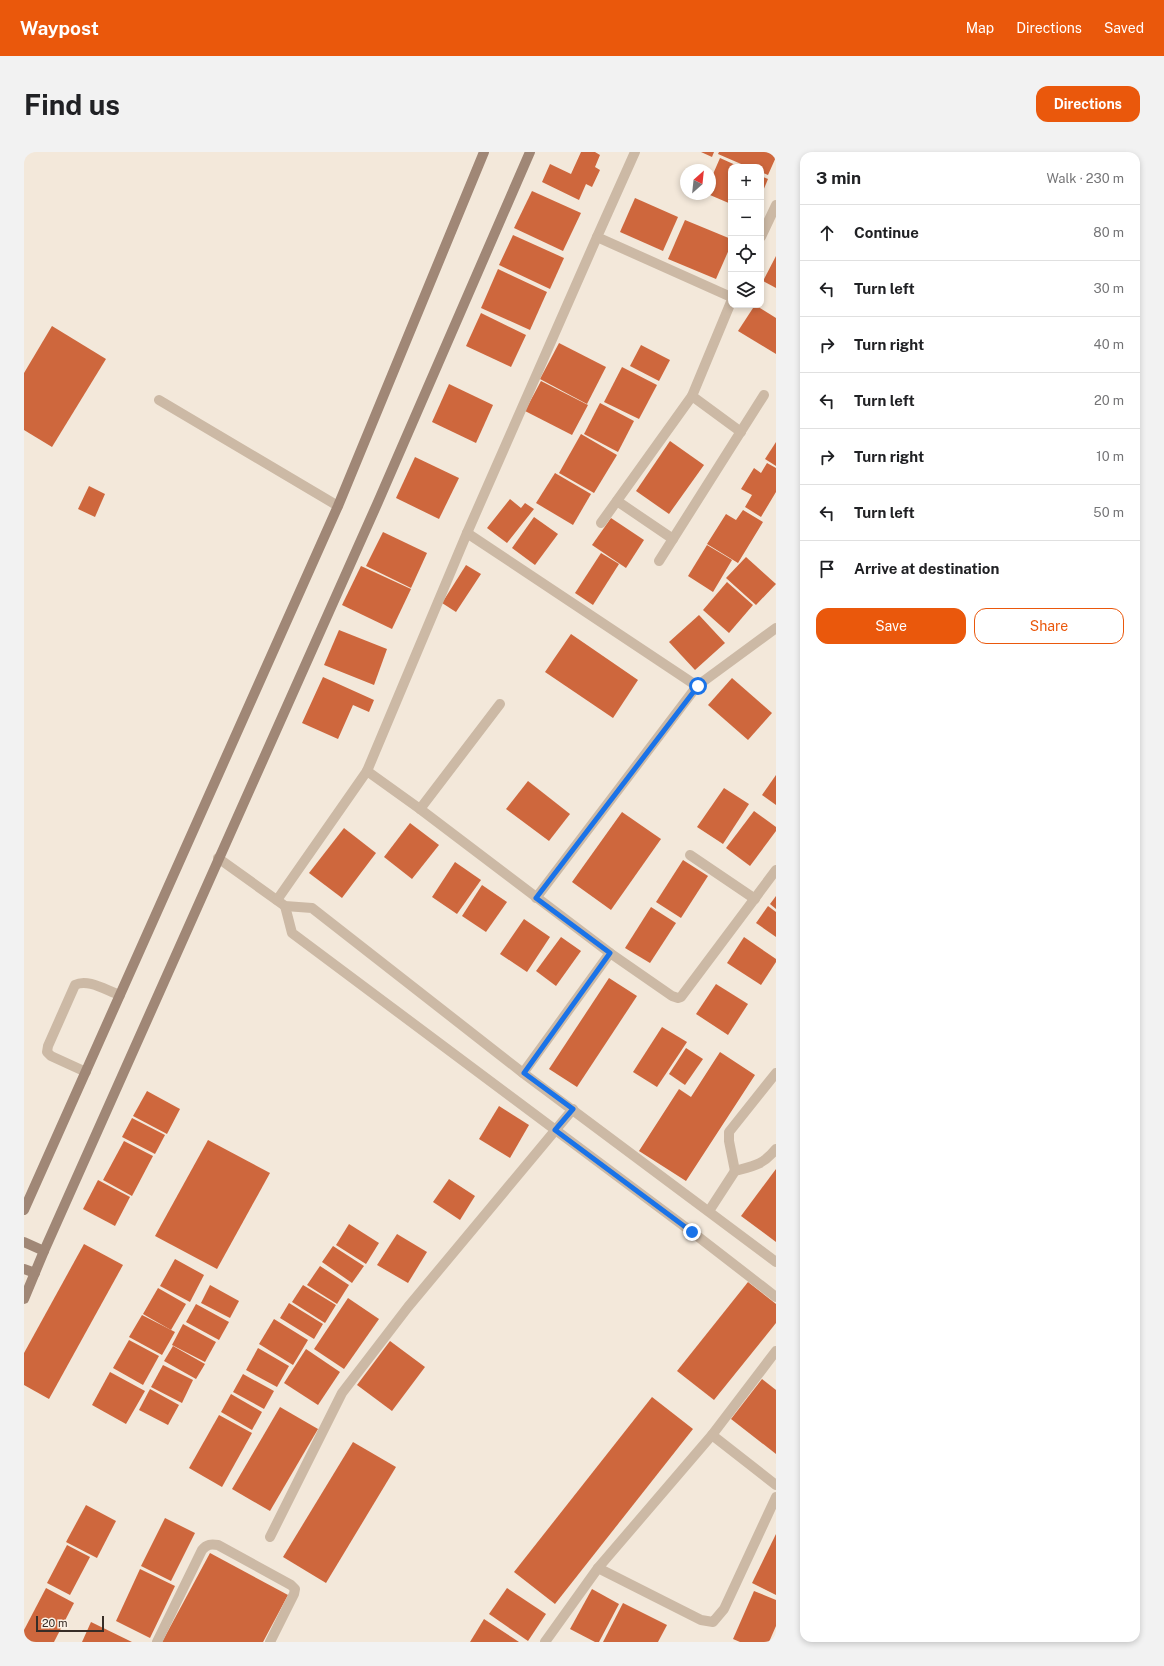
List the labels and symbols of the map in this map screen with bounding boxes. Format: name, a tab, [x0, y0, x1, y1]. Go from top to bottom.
north arrow	[680, 164, 716, 200]
route start	[689, 677, 707, 695]
route end	[683, 1223, 701, 1241]
scale bar	[36, 1614, 104, 1633]

